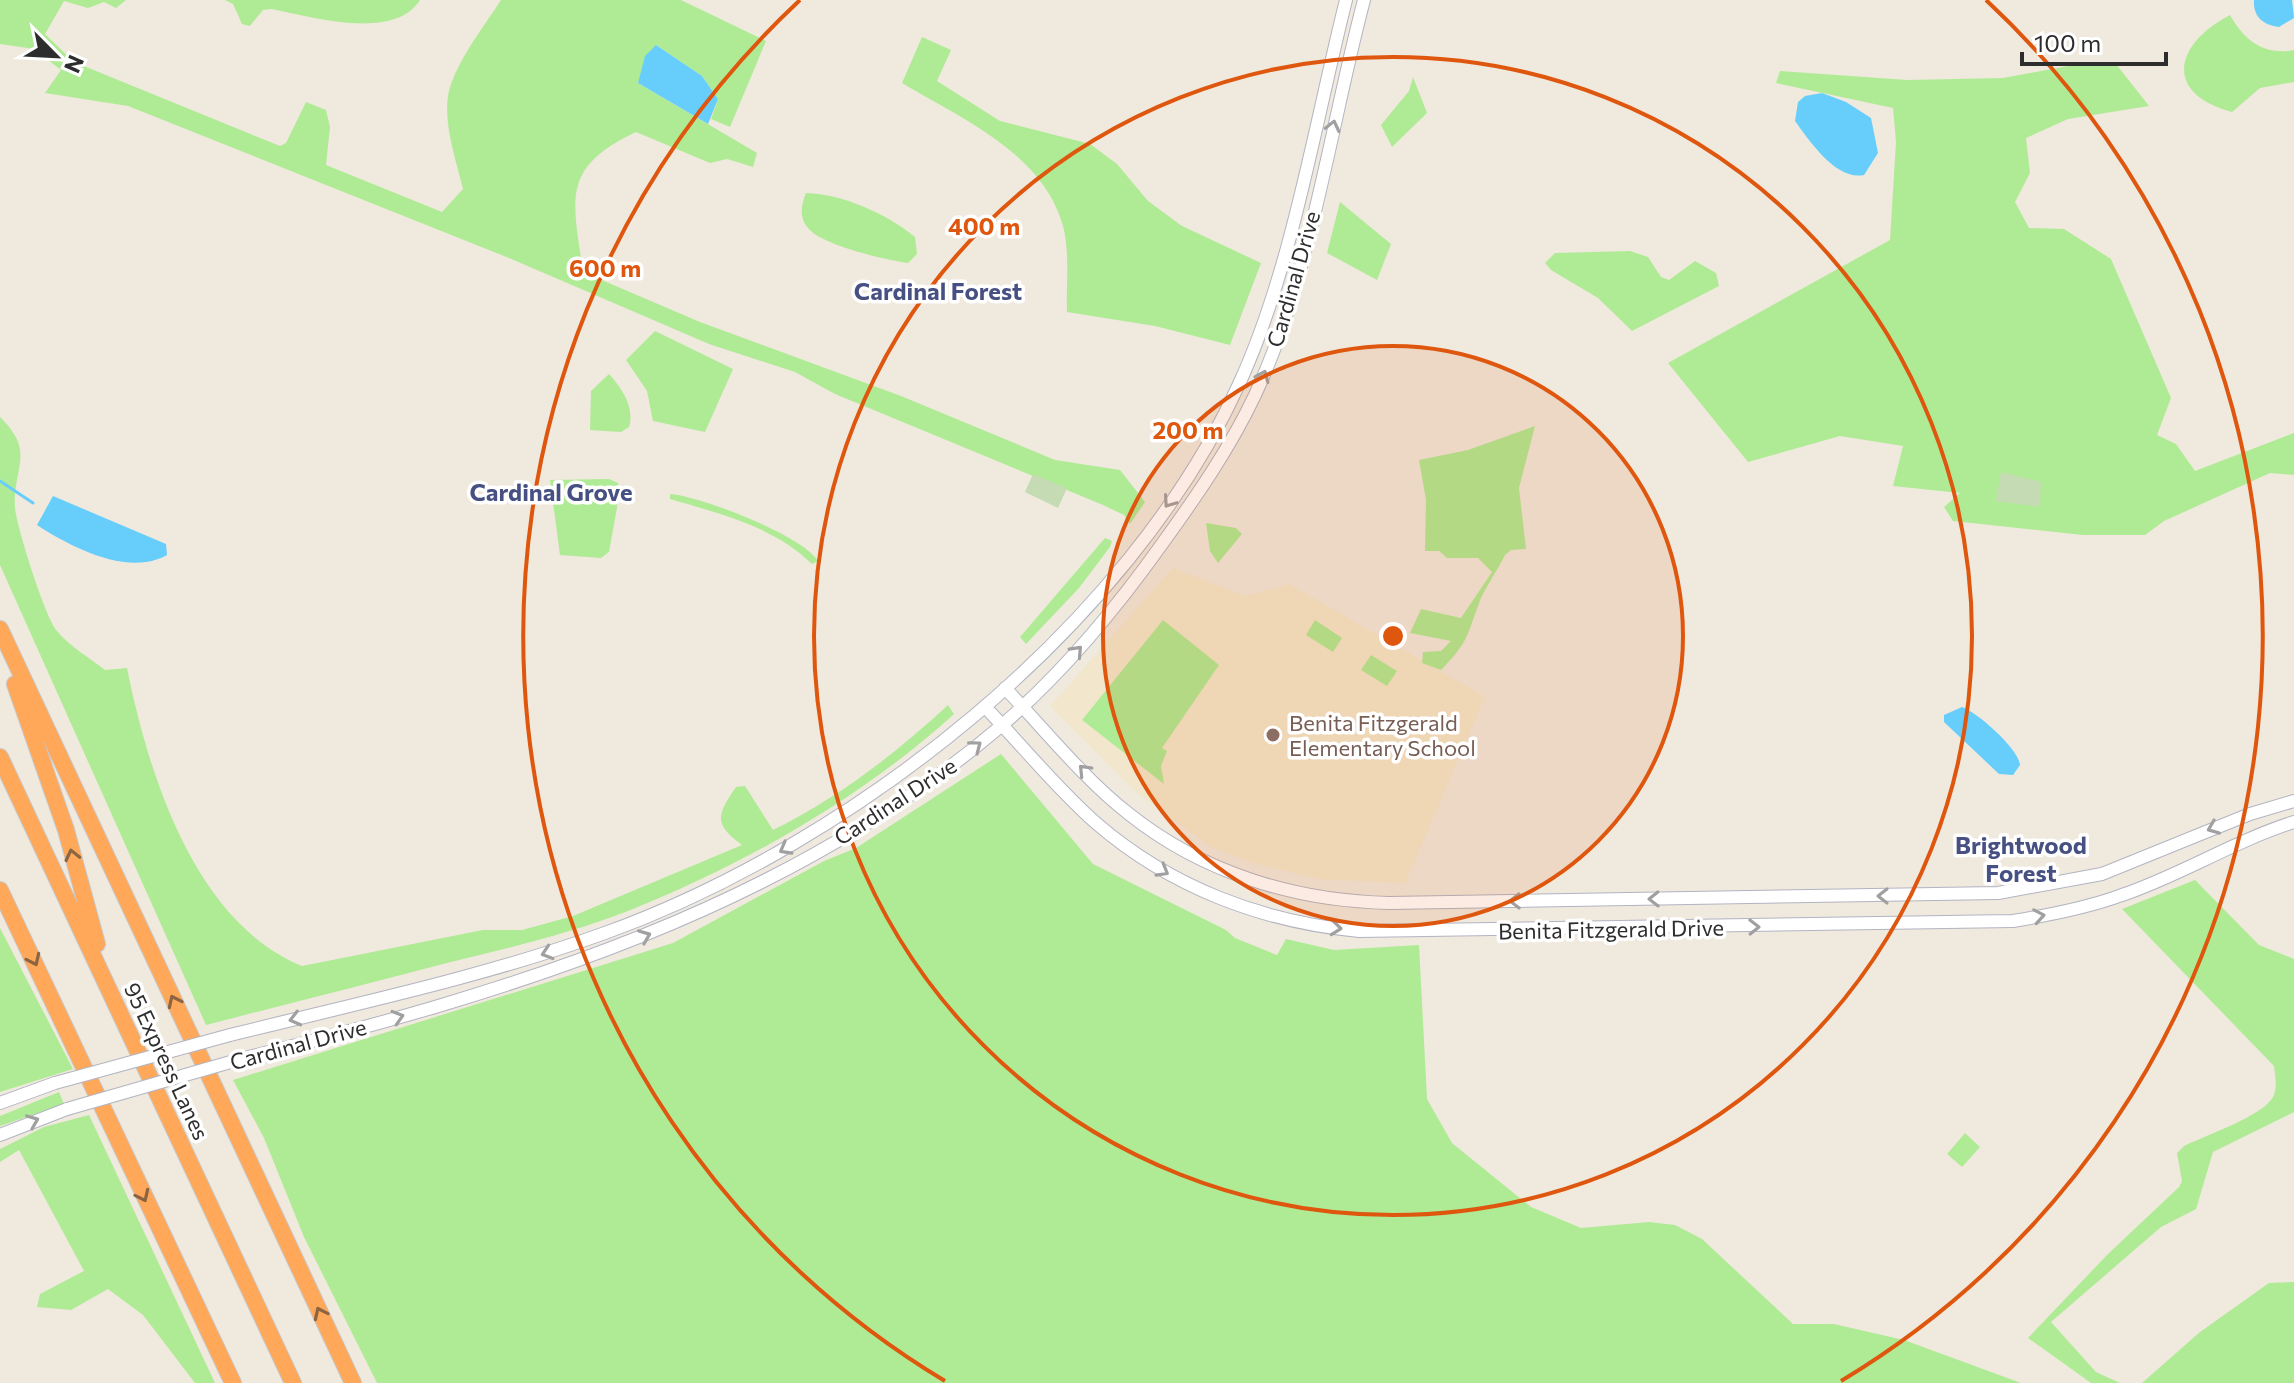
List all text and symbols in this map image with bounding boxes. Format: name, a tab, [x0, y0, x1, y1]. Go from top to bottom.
north arrow	[16, 16, 96, 96]
scale bar	[2022, 16, 2166, 66]
text: 100 m	[2034, 28, 2101, 57]
text: N	[59, 51, 90, 77]
one-way arrow	[1324, 119, 1341, 133]
street label: Cardinal Drive	[1261, 208, 1325, 350]
text: 400 m	[948, 211, 1020, 240]
text: 600 m	[569, 253, 641, 282]
district label: Cardinal Forest	[854, 276, 1022, 305]
one-way arrow	[1254, 370, 1270, 384]
text: 200 m	[1153, 415, 1223, 444]
district label: Cardinal Grove	[469, 477, 633, 506]
one-way arrow	[1164, 493, 1179, 508]
centre of rings	[1379, 622, 1407, 650]
one-way arrow	[1067, 645, 1081, 660]
place label: Benita Fitzgerald Elementary School	[1289, 709, 1476, 761]
marker: Benita Fitzgerald Elementary School	[1264, 726, 1282, 744]
one-way arrow	[967, 741, 982, 755]
street label: Cardinal Drive	[829, 751, 961, 851]
one-way arrow	[1078, 765, 1093, 779]
one-way arrow	[2207, 818, 2221, 835]
district label: Brightwood Forest	[1955, 830, 2087, 887]
one-way arrow	[779, 839, 793, 855]
one-way arrow	[64, 848, 81, 862]
one-way arrow	[1154, 861, 1169, 877]
one-way arrow	[1876, 887, 1889, 905]
one-way arrow	[1647, 890, 1660, 908]
one-way arrow	[1508, 892, 1521, 910]
one-way arrow	[2033, 909, 2046, 926]
street label: Benita Fitzgerald Drive	[1498, 914, 1724, 944]
one-way arrow	[1748, 918, 1761, 936]
one-way arrow	[1329, 920, 1342, 937]
one-way arrow	[637, 930, 651, 946]
one-way arrow	[541, 943, 555, 959]
one-way arrow	[24, 952, 40, 966]
street label: 95 Express Lanes	[119, 978, 215, 1144]
one-way arrow	[168, 995, 184, 1010]
one-way arrow	[289, 1009, 303, 1026]
one-way arrow	[390, 1010, 404, 1026]
street label: Cardinal Drive	[227, 1013, 369, 1075]
one-way arrow	[25, 1114, 39, 1131]
one-way arrow	[133, 1188, 149, 1202]
one-way arrow	[313, 1306, 329, 1321]

